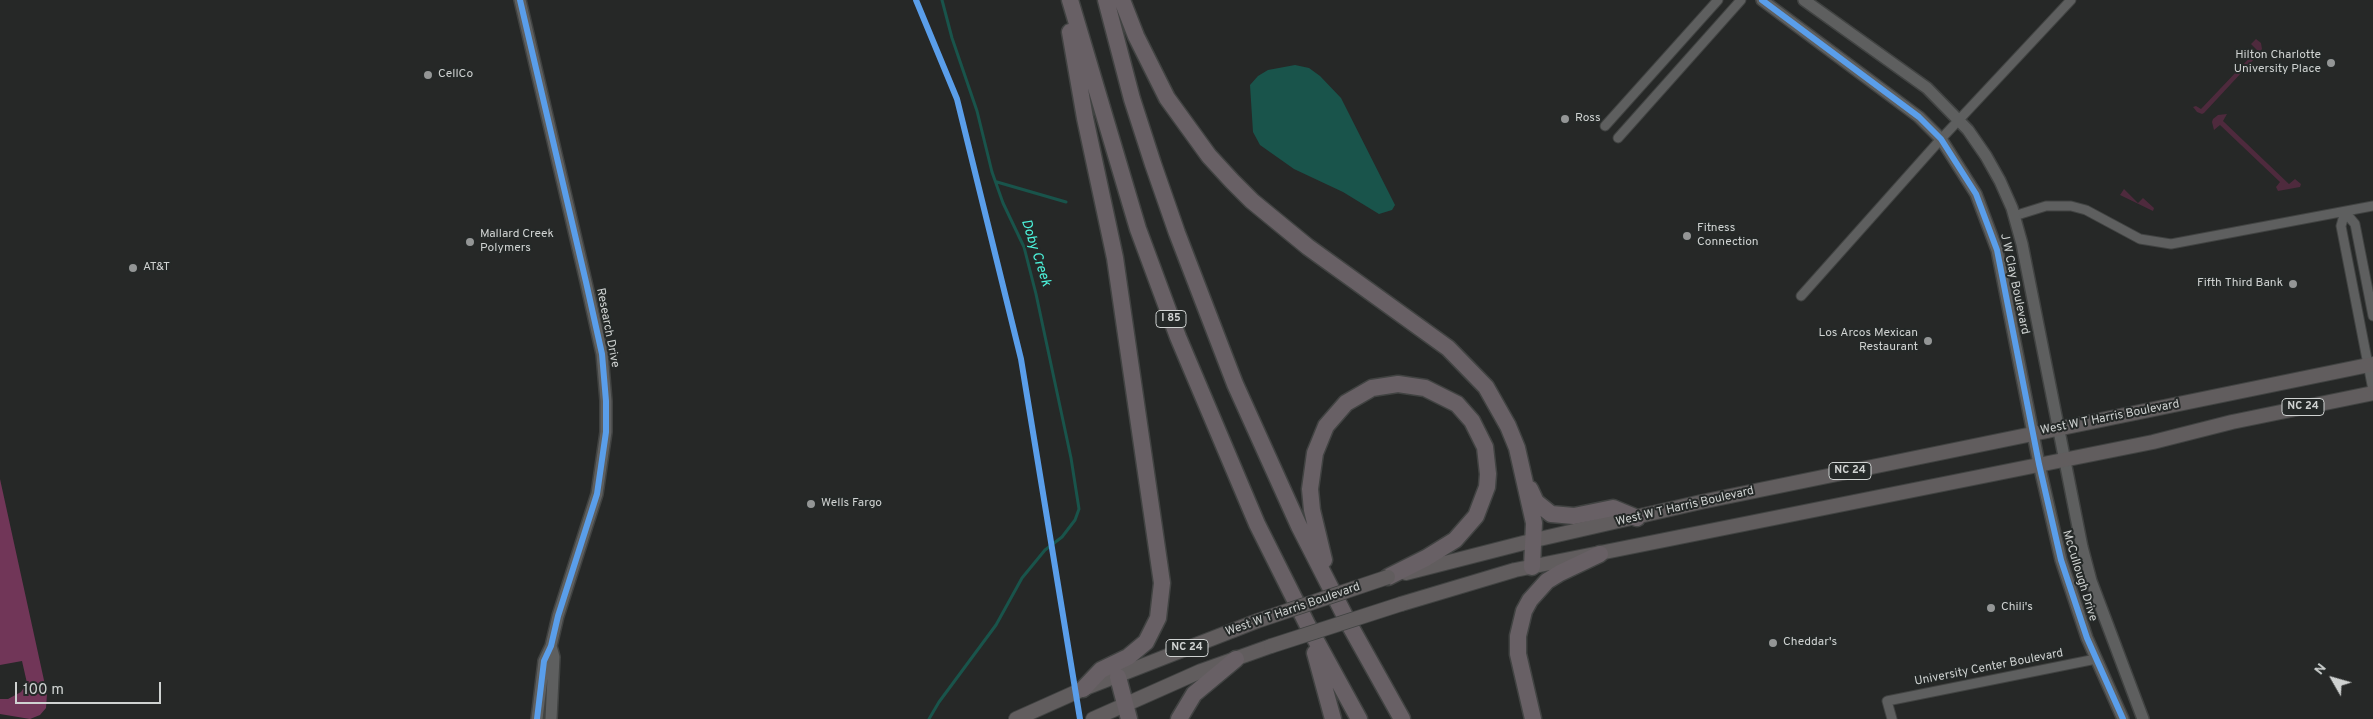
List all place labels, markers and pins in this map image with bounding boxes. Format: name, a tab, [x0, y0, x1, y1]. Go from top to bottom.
place label: Hilton Charlotte University Place	[2234, 49, 2321, 77]
marker: Hilton Charlotte University Place	[2325, 57, 2337, 69]
place label: CellCo	[438, 68, 473, 82]
marker: CellCo	[422, 69, 434, 81]
place label: Ross	[1575, 112, 1601, 126]
marker: Ross	[1559, 113, 1571, 125]
place label: Fitness Connection	[1697, 222, 1759, 250]
place label: Mallard Creek Polymers	[480, 228, 554, 256]
marker: Fitness Connection	[1681, 230, 1693, 242]
marker: Mallard Creek Polymers	[464, 236, 476, 248]
place label: AT&T	[143, 261, 170, 275]
marker: AT&T	[127, 262, 139, 274]
place label: Fifth Third Bank	[2197, 277, 2283, 291]
marker: Fifth Third Bank	[2287, 278, 2299, 290]
place label: Los Arcos Mexican Restaurant	[1819, 327, 1918, 355]
marker: Los Arcos Mexican Restaurant	[1922, 335, 1934, 347]
place label: Wells Fargo	[821, 497, 882, 511]
marker: Wells Fargo	[805, 498, 817, 510]
place label: Chili's	[2001, 601, 2033, 615]
marker: Chili's	[1985, 602, 1997, 614]
place label: Cheddar's	[1783, 636, 1837, 650]
marker: Cheddar's	[1767, 637, 1779, 649]

